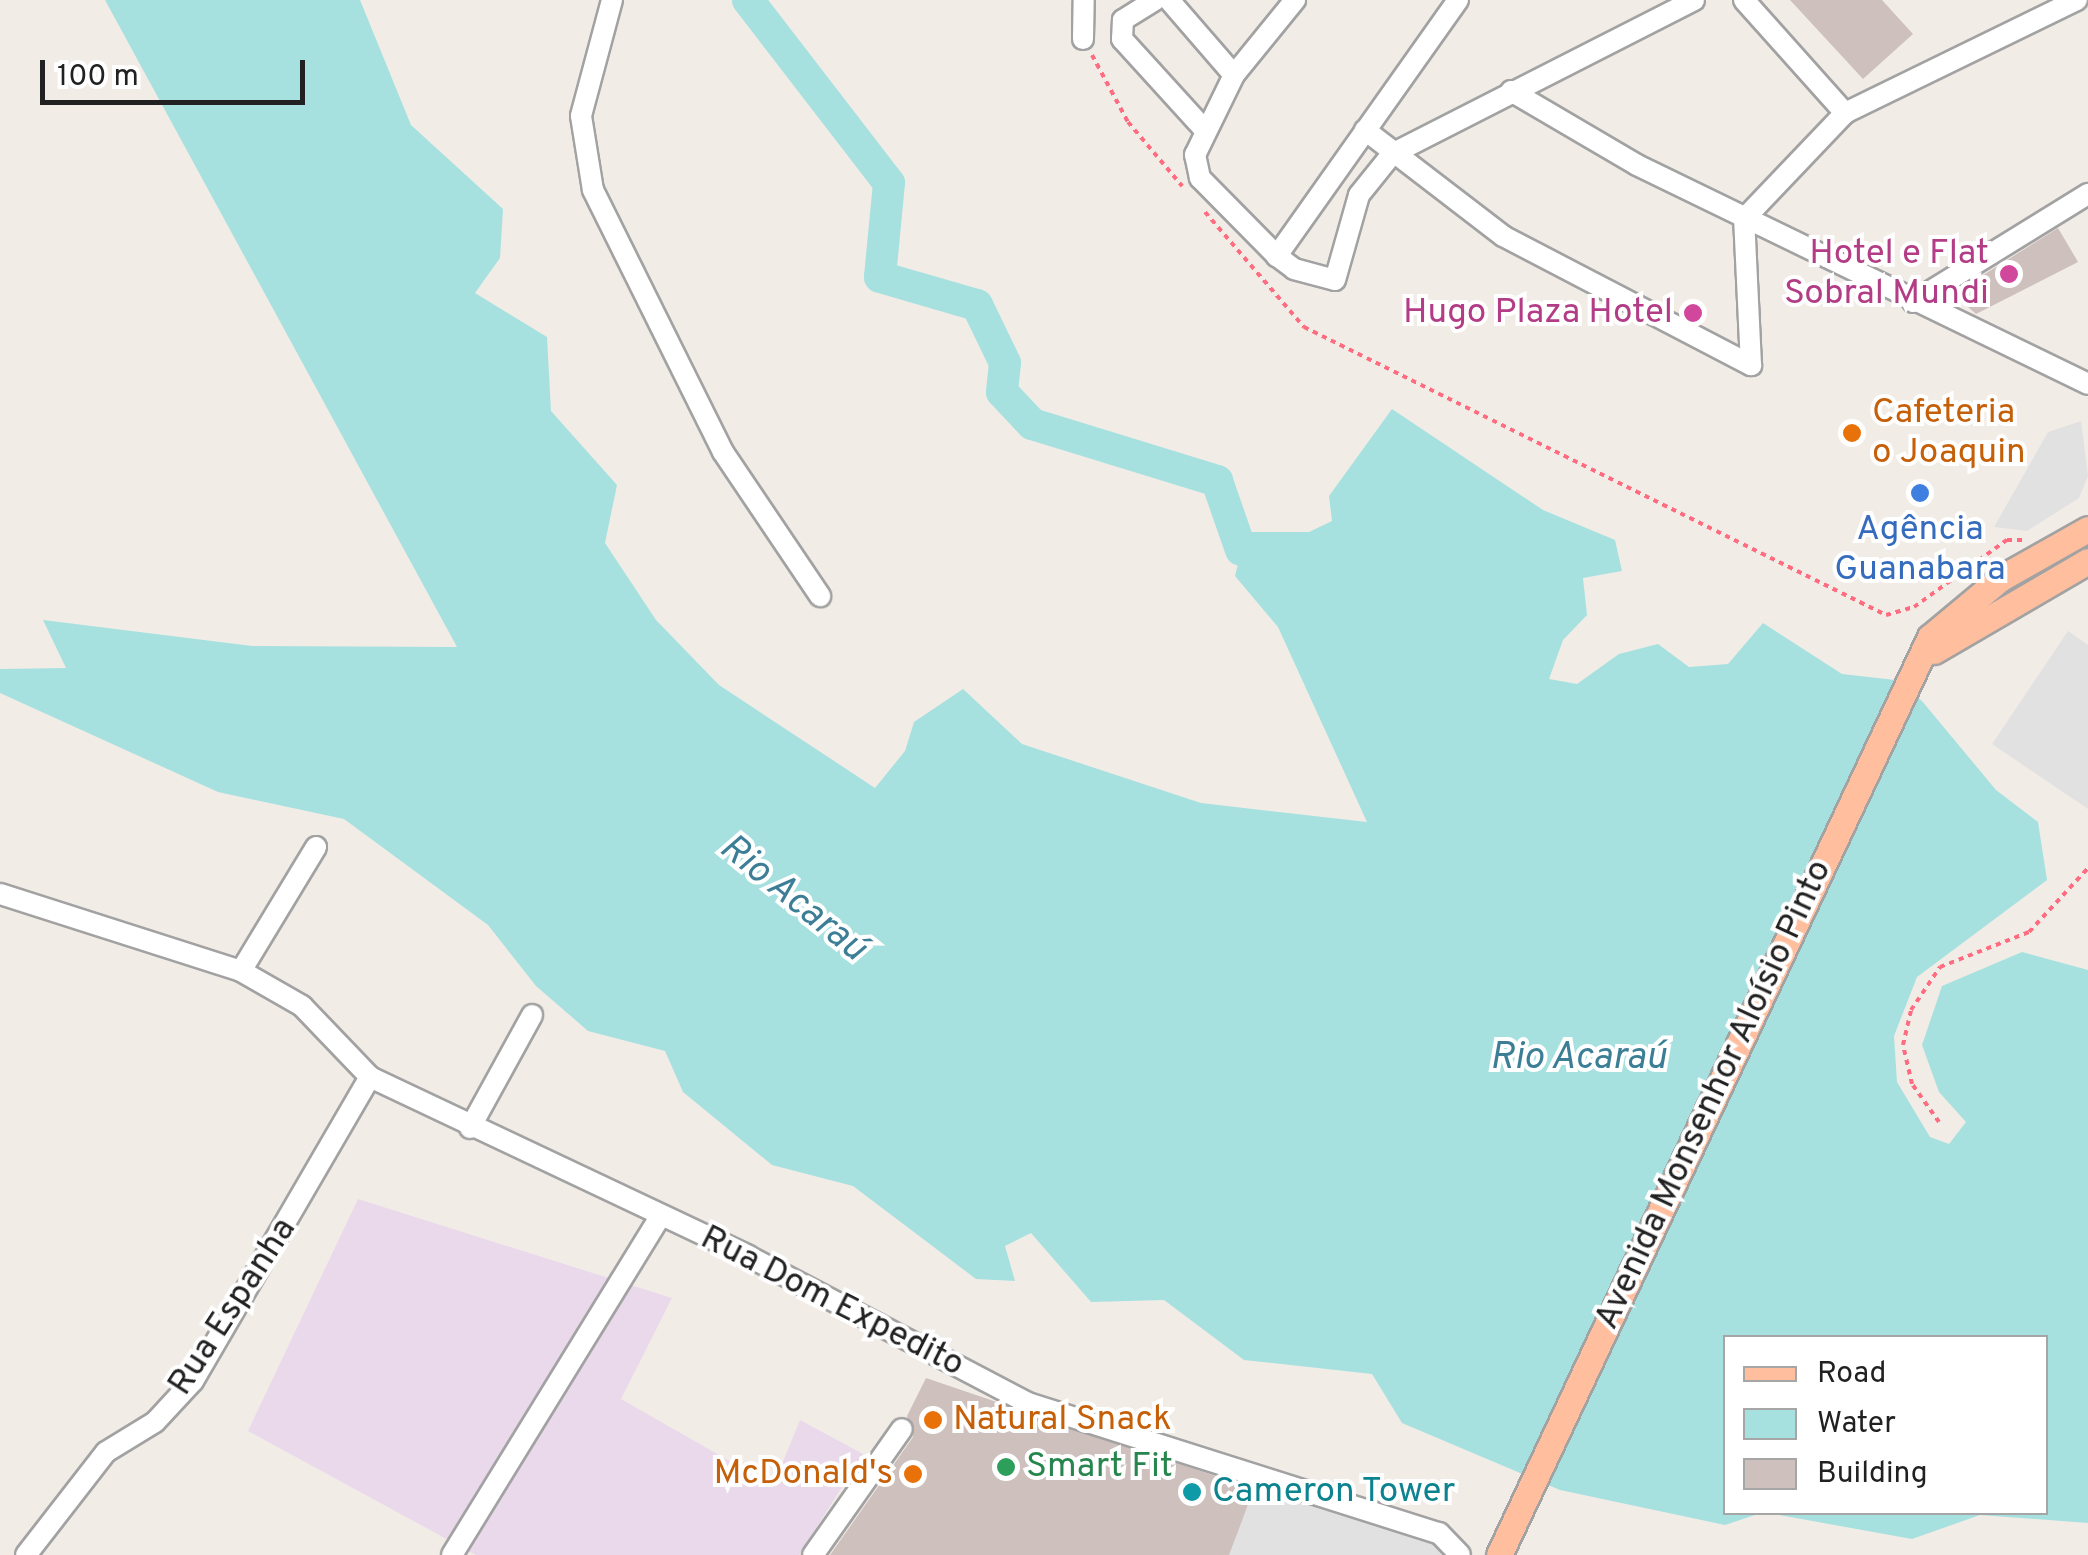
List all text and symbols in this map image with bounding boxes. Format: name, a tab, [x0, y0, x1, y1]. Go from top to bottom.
scale bar	[45, 40, 310, 102]
text: 100 m	[57, 59, 139, 96]
place label: Hotel e Flat Sobral Mundi	[1784, 233, 1989, 315]
marker: Hotel e Flat Sobral Mundi	[1998, 263, 2020, 285]
place label: Hugo Plaza Hotel	[1403, 292, 1673, 334]
marker: Hugo Plaza Hotel	[1682, 302, 1704, 324]
place label: Cafeteria o Joaquin	[1872, 392, 2026, 474]
marker: Cafeteria o Joaquin	[1841, 422, 1863, 444]
marker: Agência Guanabara	[1909, 482, 1931, 504]
place label: Agência Guanabara	[1834, 509, 2006, 591]
water label: Rio Acaraú	[708, 825, 876, 973]
street label: Avenida Monsenhor Aloísio Pinto	[1586, 853, 1842, 1337]
water label: Rio Acaraú	[1489, 1036, 1667, 1082]
street label: Rua Espanha	[160, 1210, 306, 1404]
street label: Rua Dom Expedito	[693, 1217, 971, 1387]
legend	[1723, 1335, 2048, 1515]
text: Road	[1817, 1356, 1886, 1393]
place label: Natural Snack	[953, 1399, 1172, 1441]
text: Water	[1817, 1406, 1896, 1443]
marker: Natural Snack	[922, 1409, 944, 1431]
place label: Smart Fit	[1026, 1446, 1173, 1488]
place label: McDonald's	[713, 1453, 893, 1495]
marker: Smart Fit	[995, 1456, 1017, 1478]
text: Building	[1817, 1456, 1928, 1493]
marker: McDonald's	[902, 1463, 924, 1485]
place label: Cameron Tower	[1212, 1471, 1457, 1513]
marker: Cameron Tower	[1181, 1481, 1203, 1503]

